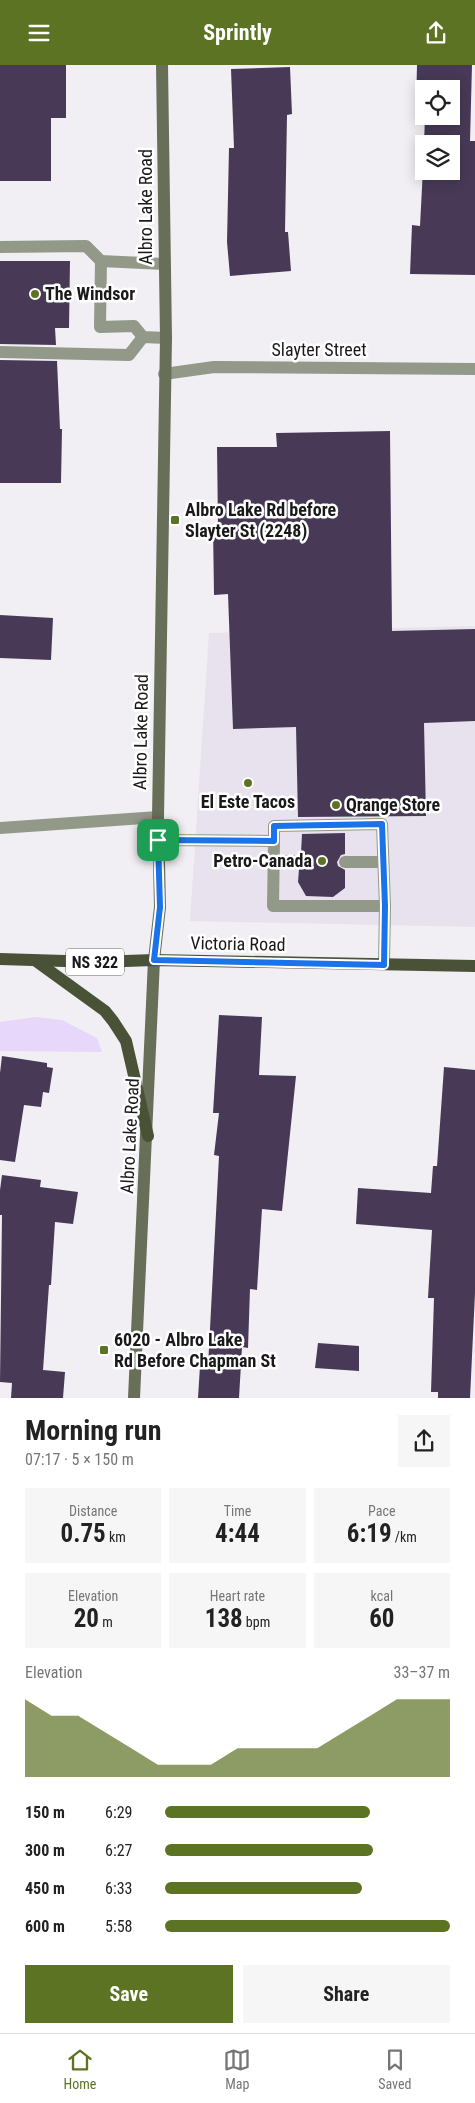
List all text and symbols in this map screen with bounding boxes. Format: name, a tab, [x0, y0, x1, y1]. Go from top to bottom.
icon: menu	[25, 19, 53, 47]
icon: share	[422, 19, 450, 47]
text: Sprintly	[203, 20, 272, 45]
map controls	[415, 80, 460, 180]
button: locate	[415, 80, 460, 125]
button: layers	[415, 135, 460, 180]
street label: Albro Lake Road	[135, 149, 156, 265]
place label: The Windsor	[45, 283, 135, 304]
marker: The Windsor	[29, 288, 41, 300]
street label: Slayter Street	[271, 339, 367, 360]
place label: Albro Lake Rd before Slayter St (2248)	[185, 499, 336, 542]
marker: Albro Lake Rd before Slayter St (2248)	[169, 514, 181, 526]
street label: Albro Lake Road	[129, 674, 152, 790]
marker: El Este Tacos	[242, 777, 254, 789]
place label: El Este Tacos	[201, 791, 295, 812]
place label: Qrange Store	[346, 794, 440, 815]
marker: Qrange Store	[330, 799, 342, 811]
pin	[137, 819, 179, 861]
icon: arrive	[144, 826, 172, 854]
place label: Petro-Canada	[213, 850, 312, 871]
marker: Petro-Canada	[316, 855, 328, 867]
street label: Victoria Road	[190, 932, 286, 955]
road number: NS 322	[66, 949, 124, 975]
street label: Albro Lake Road	[116, 1078, 143, 1194]
place label: 6020 - Albro Lake Rd Before Chapman St	[114, 1329, 276, 1371]
marker: 6020 - Albro Lake Rd Before Chapman St	[98, 1344, 110, 1356]
text: Morning run	[25, 1414, 161, 1447]
button: share	[398, 1415, 450, 1467]
text: 07:17 · 5 × 150 m	[25, 1450, 134, 1469]
text: Distance	[69, 1503, 117, 1519]
text: Time	[224, 1503, 251, 1519]
text: Pace	[368, 1503, 396, 1519]
text: 0.75	[61, 1519, 106, 1548]
text: 4:44	[215, 1519, 260, 1548]
text: 6:19	[347, 1519, 392, 1548]
text: km	[106, 1529, 126, 1545]
text: /km	[392, 1529, 417, 1545]
text: Elevation	[68, 1588, 118, 1604]
text: Heart rate	[210, 1588, 265, 1604]
text: kcal	[371, 1588, 393, 1604]
text: 20	[74, 1604, 99, 1633]
text: 138	[205, 1604, 243, 1633]
text: 60	[369, 1604, 394, 1633]
text: m	[99, 1614, 113, 1630]
text: bpm	[243, 1614, 270, 1630]
text: Elevation	[25, 1663, 83, 1682]
text: 33–37 m	[394, 1663, 450, 1682]
text: 150 m	[25, 1803, 65, 1822]
text: 6:29	[105, 1803, 132, 1822]
text: 300 m	[25, 1841, 65, 1860]
text: 6:27	[105, 1841, 132, 1860]
text: 450 m	[25, 1879, 65, 1898]
text: 6:33	[105, 1879, 132, 1898]
text: 600 m	[25, 1917, 65, 1936]
text: 5:58	[105, 1917, 132, 1936]
button: Save	[25, 1965, 233, 2023]
button: Share	[243, 1965, 450, 2023]
tab: Home	[63, 2046, 96, 2092]
tab: Map	[223, 2046, 251, 2092]
tab: Saved	[378, 2046, 412, 2092]

